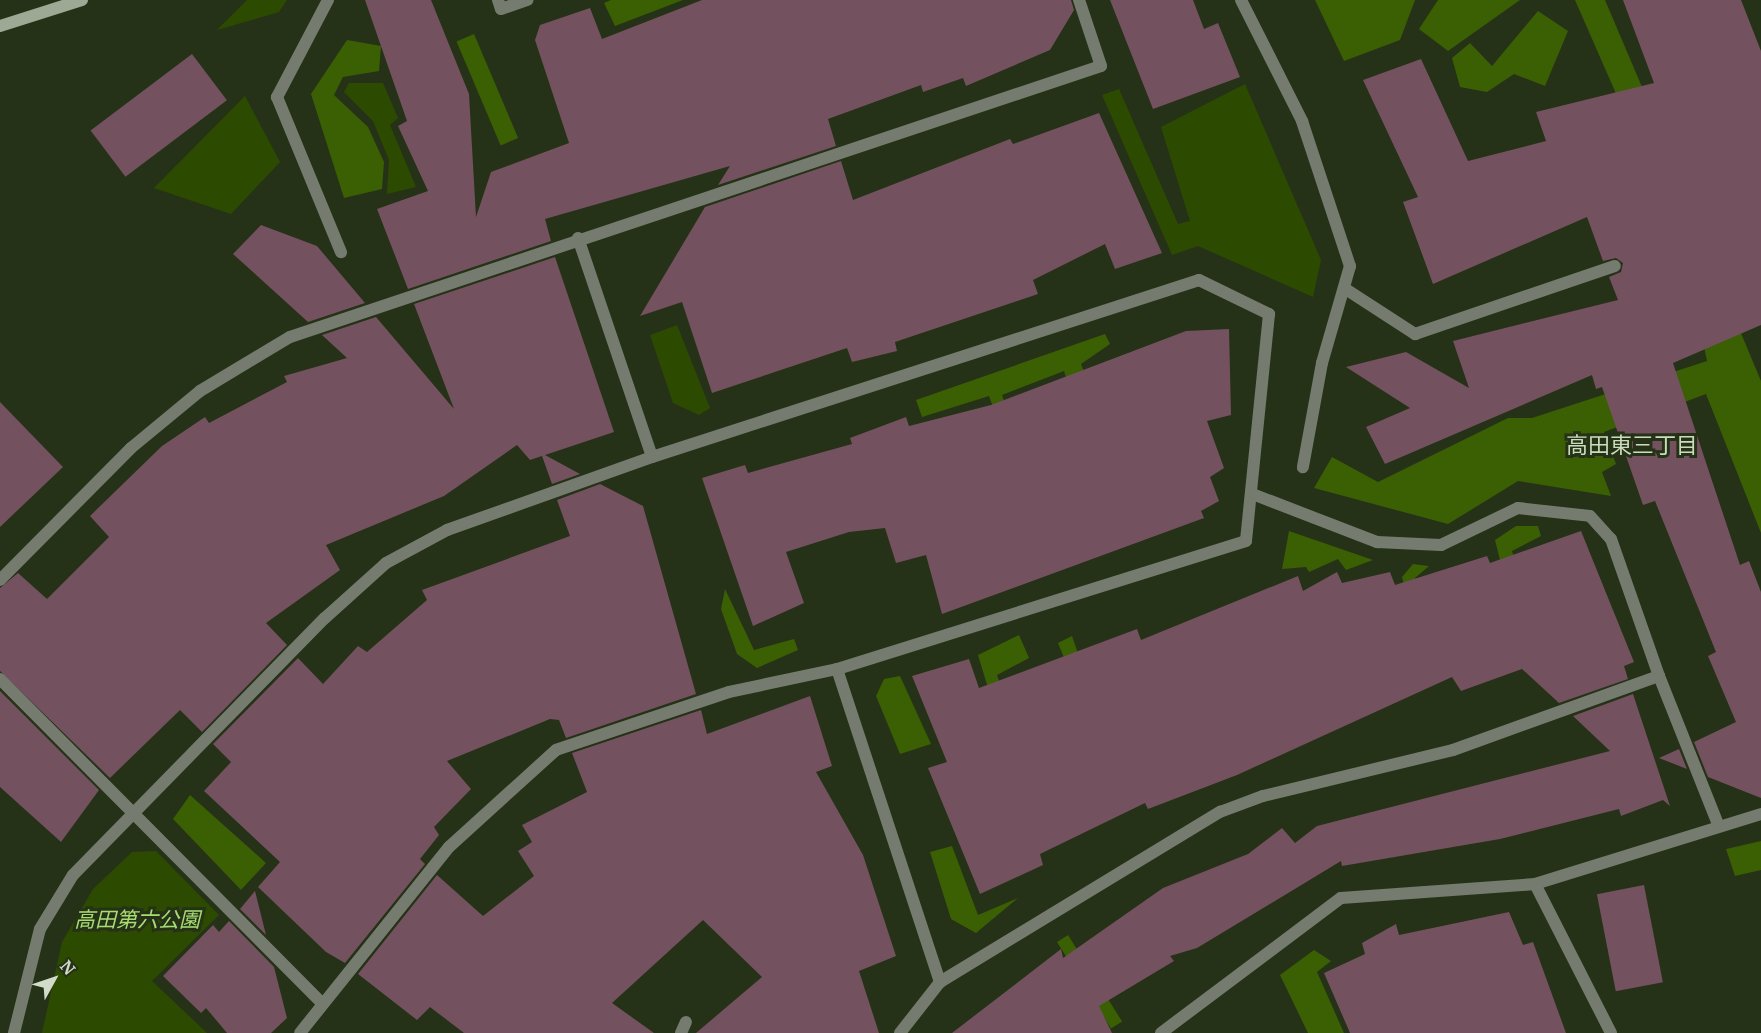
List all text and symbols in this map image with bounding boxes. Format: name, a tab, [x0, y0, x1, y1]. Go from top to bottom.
district label: 高田東三丁目	[1566, 433, 1698, 459]
park label: 高田第六公園	[74, 907, 200, 933]
north arrow	[24, 949, 84, 1009]
text: N	[56, 956, 80, 979]

